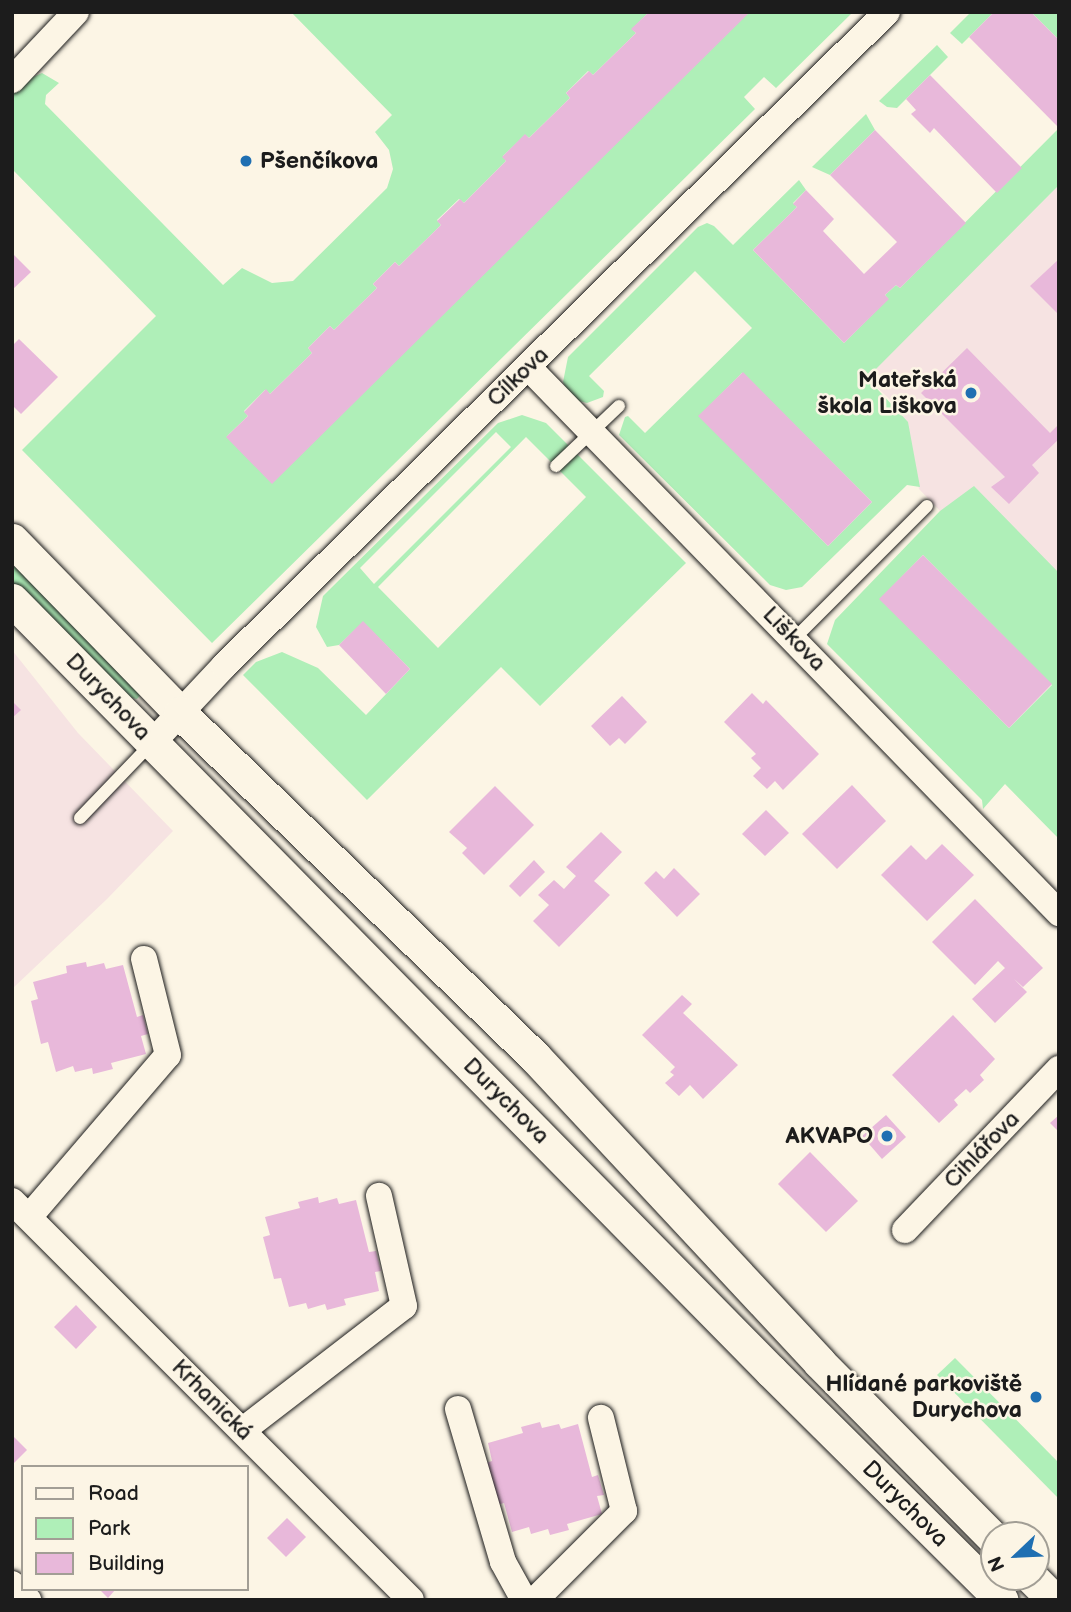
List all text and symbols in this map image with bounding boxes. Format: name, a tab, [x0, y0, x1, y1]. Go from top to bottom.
place label: Pšenčíkova	[260, 147, 378, 175]
marker: Pšenčíkova	[238, 153, 254, 169]
street label: Cílkova	[482, 341, 554, 413]
place label: Mateřská škola Liškova	[818, 366, 957, 420]
marker: Mateřská škola Liškova	[963, 385, 979, 401]
street label: Liškova	[757, 601, 831, 677]
street label: Durychova	[60, 648, 156, 746]
street label: Durychova	[457, 1052, 555, 1150]
street label: Cihlářova	[938, 1106, 1026, 1194]
place label: AKVAPO	[786, 1122, 873, 1150]
marker: AKVAPO	[879, 1128, 895, 1144]
street label: Krhanická	[166, 1354, 258, 1446]
place label: Hlídané parkoviště Durychova	[826, 1370, 1022, 1424]
marker: Hlídané parkoviště Durychova	[1028, 1389, 1044, 1405]
street label: Durychova	[856, 1455, 954, 1553]
legend	[21, 1465, 248, 1591]
text: Road	[88, 1481, 139, 1506]
text: Park	[88, 1516, 130, 1541]
north arrow	[980, 1521, 1050, 1591]
text: Building	[88, 1551, 164, 1576]
text: N	[984, 1553, 1010, 1575]

